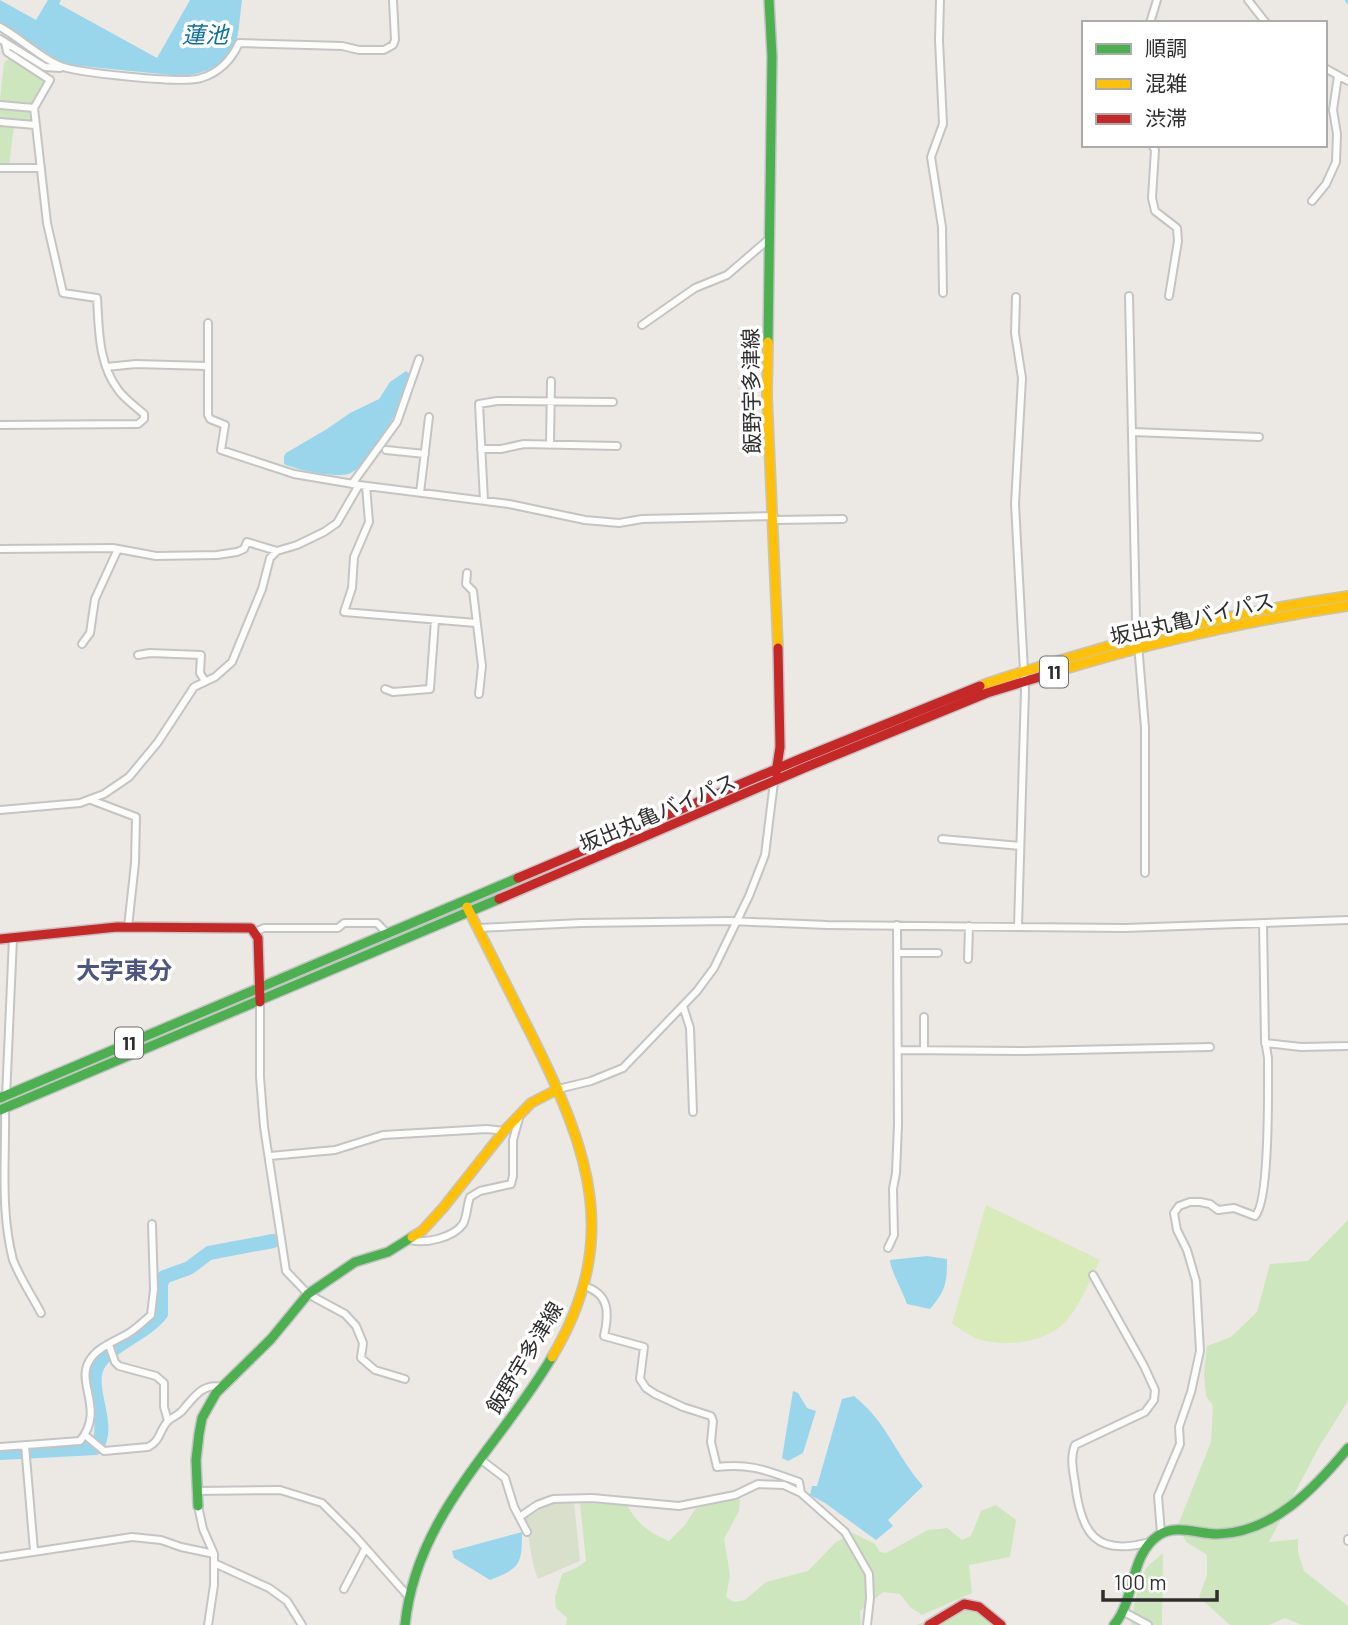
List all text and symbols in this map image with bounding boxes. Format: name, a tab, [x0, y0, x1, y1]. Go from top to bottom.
water label: 蓮池	[182, 20, 230, 48]
legend	[1082, 21, 1327, 147]
text: 順調	[1145, 35, 1187, 60]
text: 混雑	[1145, 70, 1187, 95]
text: 渋滞	[1145, 105, 1187, 130]
street label: 飯野宇多津線	[737, 328, 764, 454]
street label: 坂出丸亀バイパス	[1107, 587, 1276, 649]
road number: 11	[1040, 656, 1068, 688]
street label: 坂出丸亀バイパス	[575, 767, 739, 856]
district label: 大字東分	[76, 955, 172, 984]
road number: 11	[115, 1028, 143, 1058]
street label: 飯野宇多津線	[481, 1297, 567, 1418]
scale bar	[1103, 1558, 1217, 1602]
text: 100 m	[1114, 1569, 1167, 1594]

